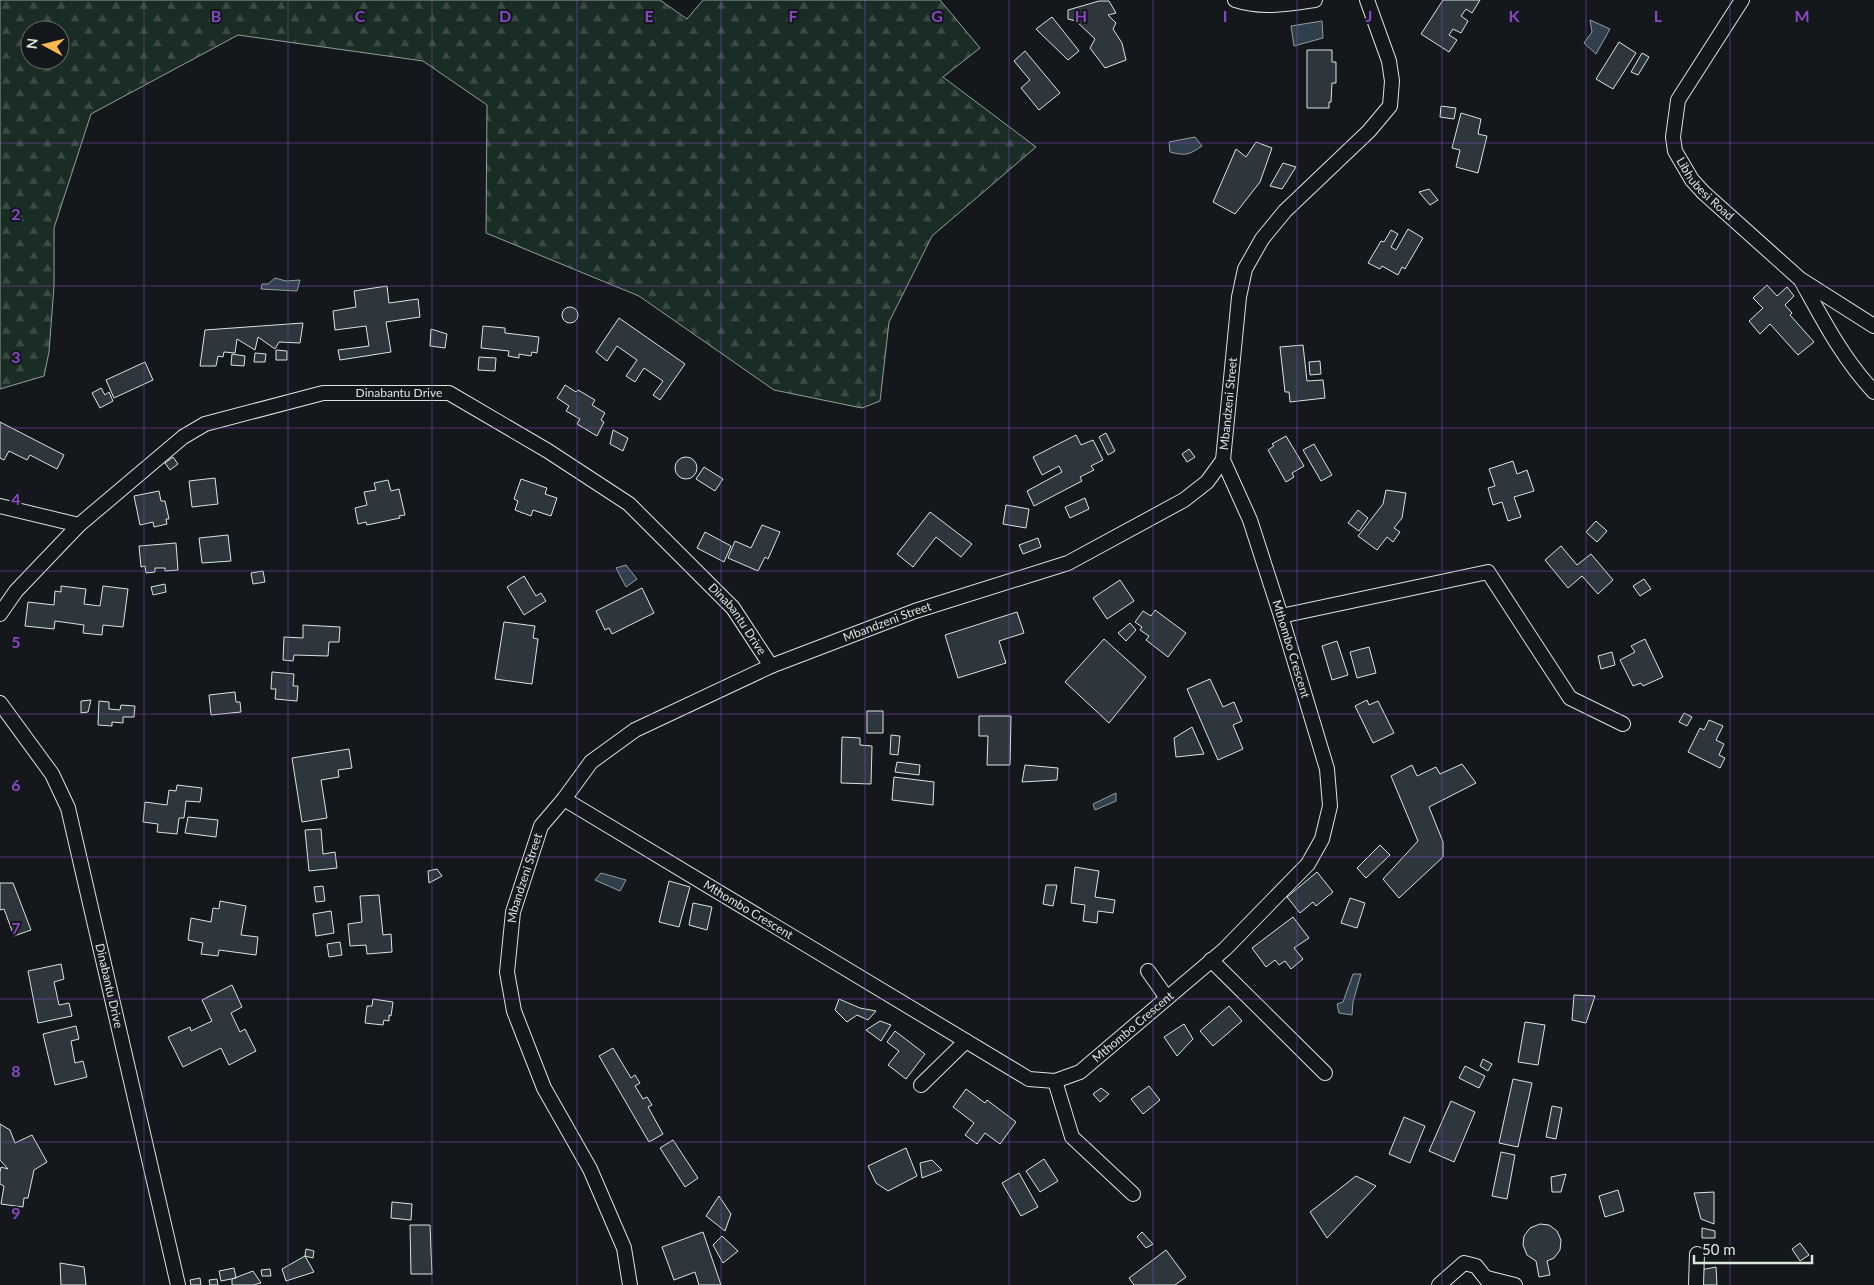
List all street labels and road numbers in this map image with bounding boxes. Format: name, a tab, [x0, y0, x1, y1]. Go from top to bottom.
street label: Libhubesi Road	[1673, 154, 1737, 223]
street label: Mbandzeni Street	[1216, 356, 1240, 451]
street label: Dinabantu Drive	[356, 385, 442, 400]
street label: Dinabantu Drive	[705, 580, 770, 658]
street label: Mbandzeni Street	[841, 598, 934, 645]
street label: Mthombo Crescent	[1269, 598, 1314, 700]
street label: Mbandzeni Street	[504, 831, 545, 923]
street label: Mthombo Crescent	[701, 877, 797, 943]
street label: Dinabantu Drive	[92, 942, 127, 1030]
street label: Mthombo Crescent	[1089, 988, 1177, 1065]

